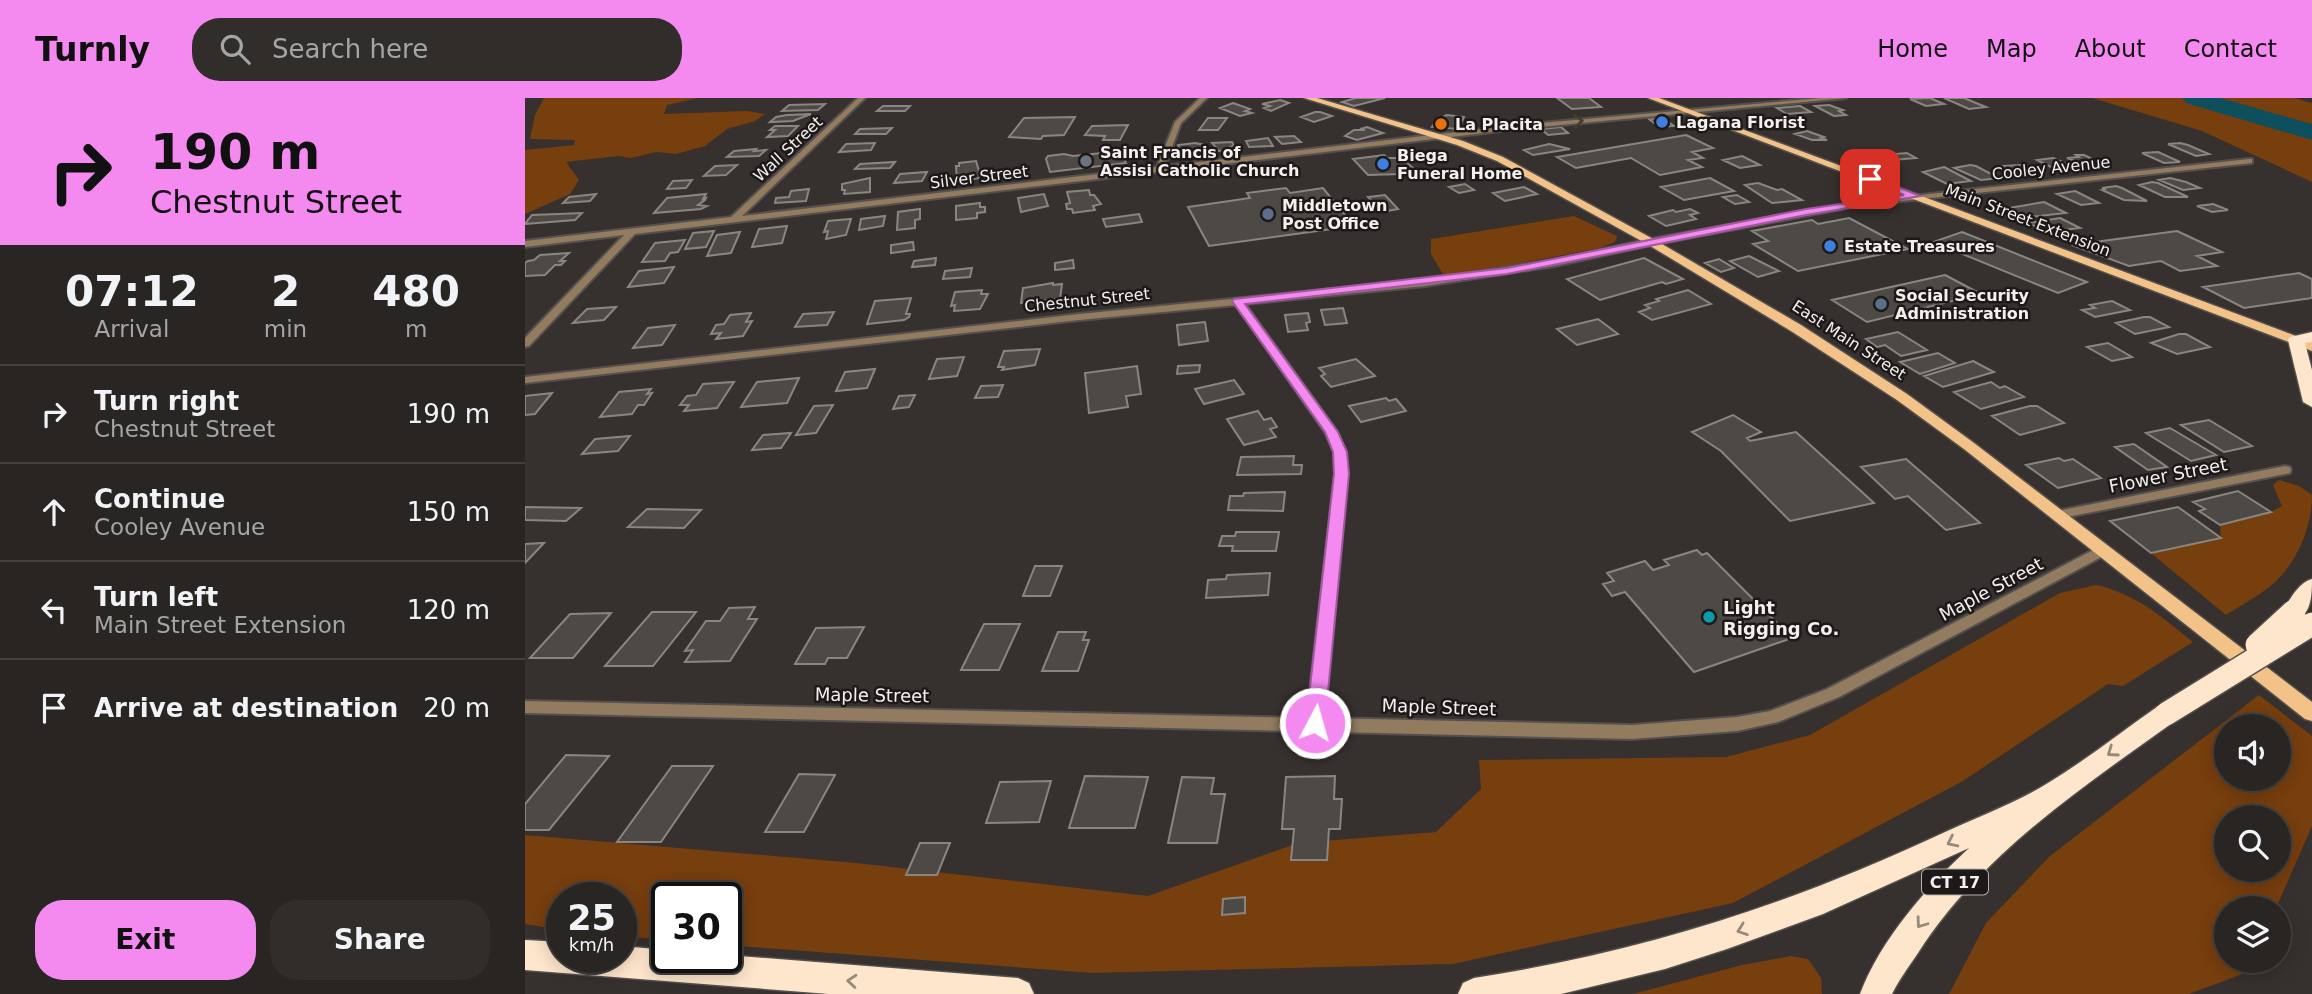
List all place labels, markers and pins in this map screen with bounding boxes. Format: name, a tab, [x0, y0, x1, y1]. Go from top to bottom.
place label: Lagana Florist	[1676, 113, 1805, 132]
marker: Lagana Florist	[1654, 114, 1670, 130]
place label: La Placita	[1455, 115, 1543, 134]
marker: La Placita	[1433, 116, 1449, 132]
place label: Saint Francis of Assisi Catholic Church	[1100, 143, 1299, 180]
place label: Biega Funeral Home	[1397, 146, 1523, 183]
pin	[1840, 149, 1900, 209]
marker: Saint Francis of Assisi Catholic Church	[1078, 153, 1094, 169]
marker: Biega Funeral Home	[1375, 156, 1391, 172]
place label: Middletown Post Office	[1282, 196, 1387, 233]
marker: Middletown Post Office	[1260, 206, 1276, 222]
place label: Estate Treasures	[1844, 237, 1995, 256]
marker: Estate Treasures	[1822, 238, 1838, 254]
place label: Social Security Administration	[1895, 286, 2030, 323]
marker: Social Security Administration	[1873, 296, 1889, 312]
place label: Light Rigging Co.	[1723, 597, 1839, 639]
marker: Light Rigging Co.	[1701, 609, 1717, 625]

